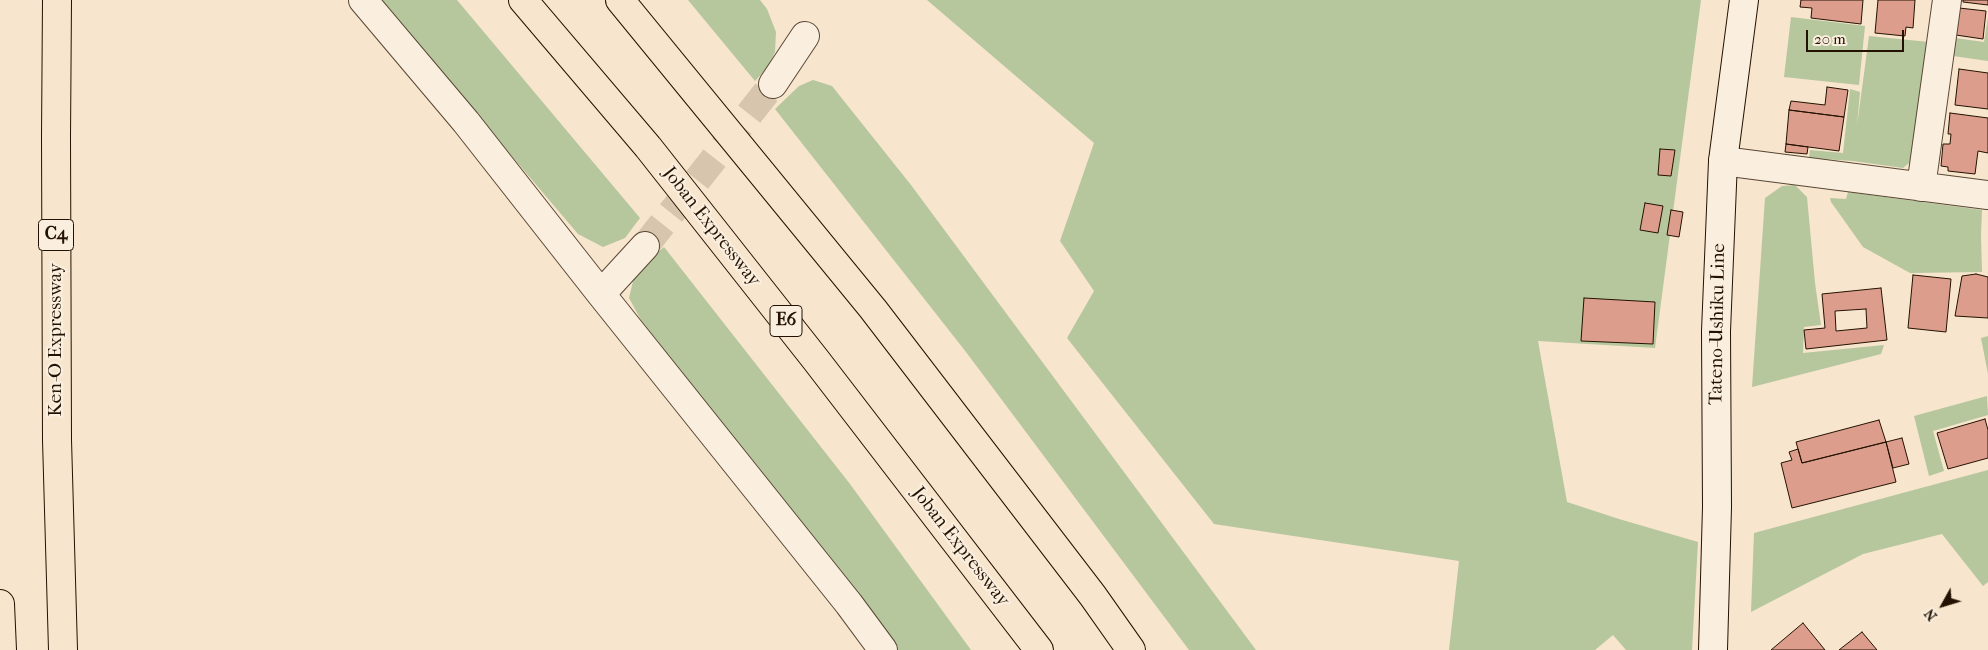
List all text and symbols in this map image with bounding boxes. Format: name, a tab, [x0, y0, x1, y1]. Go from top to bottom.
scale bar	[1808, 20, 1906, 52]
text: 20 m	[1814, 30, 1846, 48]
street label: Joban Expressway	[657, 163, 765, 291]
road number: C4	[38, 220, 74, 250]
street label: Tateno-Ushiku Line	[1705, 243, 1731, 405]
street label: Ken-O Expressway	[45, 263, 67, 417]
road number: E6	[770, 306, 802, 336]
street label: Joban Expressway	[906, 483, 1014, 611]
north arrow	[1918, 580, 1968, 630]
text: N	[1921, 605, 1941, 624]

